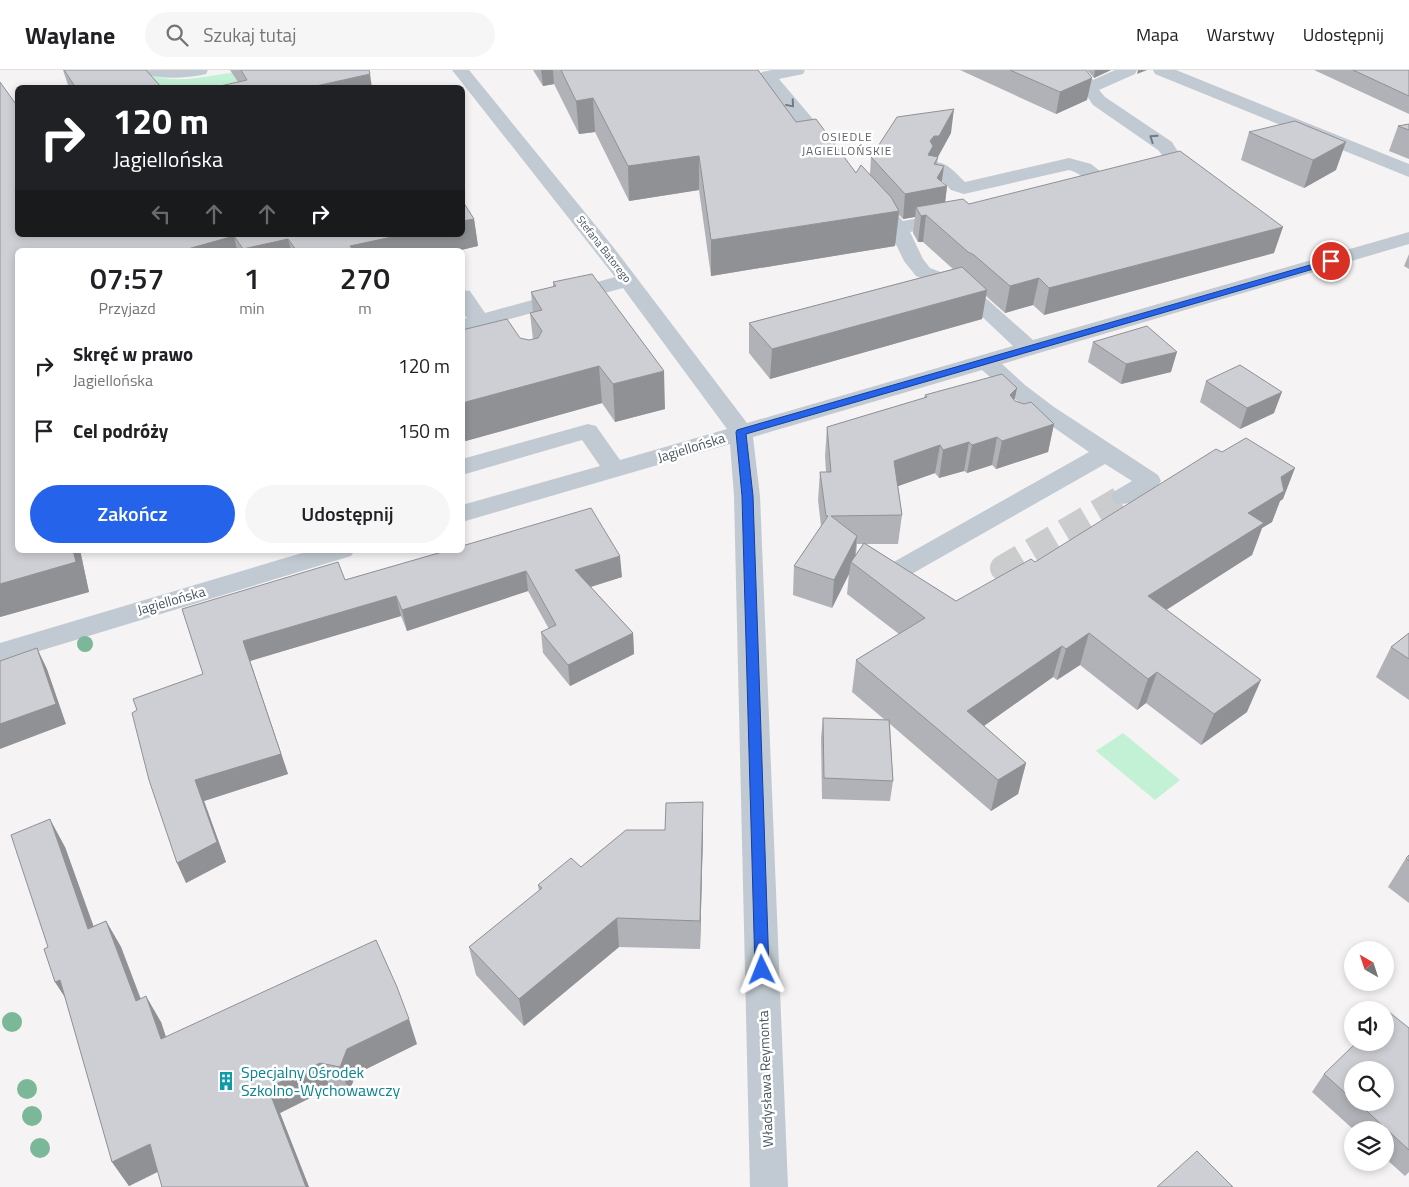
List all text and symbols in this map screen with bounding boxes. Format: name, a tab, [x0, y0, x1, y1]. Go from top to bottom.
search box	[145, 12, 495, 57]
text: Waylane	[25, 17, 115, 53]
text: Szukaj tutaj	[203, 20, 296, 49]
icon: search	[163, 21, 191, 49]
text: Mapa	[1136, 21, 1179, 48]
text: Warstwy	[1207, 21, 1275, 48]
text: Udostępnij	[1303, 21, 1384, 48]
text: 120 m	[113, 94, 209, 148]
one-way arrow	[785, 99, 794, 108]
icon: right	[30, 105, 95, 170]
district label: OSIEDLE JAGIELLOŃSKIE	[802, 127, 892, 160]
one-way arrow	[1150, 135, 1159, 144]
text: Jagiellońska	[113, 142, 223, 176]
icon: left	[147, 200, 175, 228]
icon: ahead	[200, 200, 228, 228]
icon: ahead	[253, 200, 281, 228]
icon: right	[306, 200, 334, 228]
street label: Stefana Batorego	[573, 212, 635, 286]
pin	[1310, 240, 1352, 282]
icon: arrive	[1317, 247, 1345, 275]
text: 07:57	[90, 255, 164, 301]
text: 1	[244, 255, 260, 301]
text: 270	[340, 255, 390, 301]
text: Przyjazd	[98, 296, 156, 320]
text: min	[239, 296, 265, 320]
text: m	[358, 296, 372, 320]
text: Skręć w prawo	[73, 339, 193, 368]
text: 120 m	[398, 351, 450, 380]
icon: right	[30, 352, 58, 380]
text: Jagiellońska	[73, 368, 153, 392]
text: Cel podróży	[73, 416, 168, 445]
text: 150 m	[398, 416, 450, 445]
icon: arrive	[30, 417, 58, 445]
street label: Jagiellońska	[654, 427, 728, 467]
button: Zakończ	[30, 485, 235, 543]
button: Udostępnij	[245, 485, 450, 543]
street label: Jagiellońska	[134, 580, 208, 620]
north arrow	[1344, 941, 1394, 991]
map controls	[1344, 941, 1394, 1171]
position arrow	[735, 943, 787, 995]
button: sound	[1344, 1001, 1394, 1051]
street label: Władysława Reymonta	[752, 1010, 778, 1148]
place label: Specjalny Ośrodek Szkolno-Wychowawczy	[241, 1060, 400, 1102]
button: search	[1344, 1061, 1394, 1111]
building icon: Specjalny Ośrodek Szkolno-Wychowawczy	[215, 1070, 237, 1092]
button: layers	[1344, 1121, 1394, 1171]

